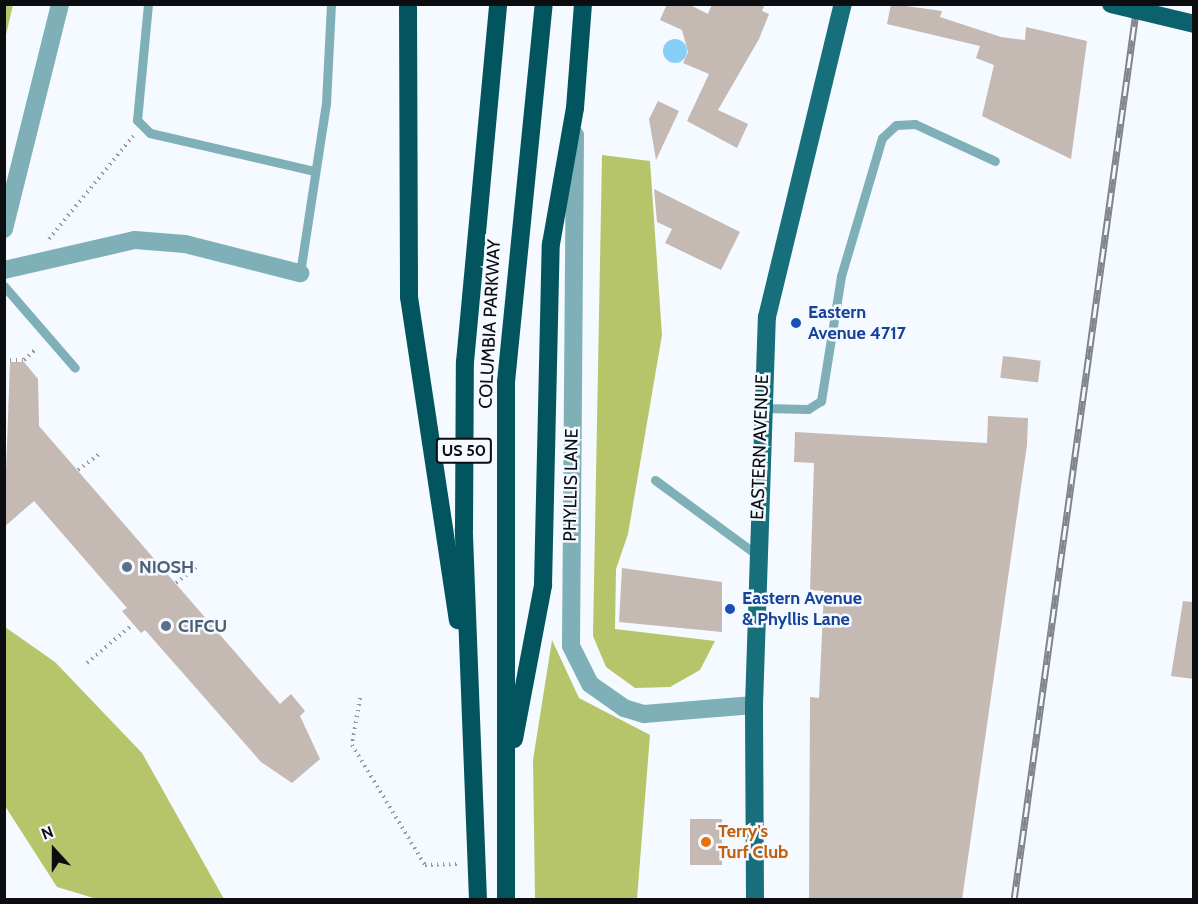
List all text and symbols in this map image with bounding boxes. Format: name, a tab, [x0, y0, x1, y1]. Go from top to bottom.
street label: COLUMBIA PARKWAY	[475, 239, 505, 409]
place label: Eastern Avenue 4717	[808, 302, 906, 344]
marker: Eastern Avenue 4717	[789, 316, 803, 330]
street label: EASTERN AVENUE	[747, 374, 773, 520]
street label: PHYLLIS LANE	[559, 428, 583, 542]
road number: US 50	[436, 438, 492, 464]
place label: NIOSH	[139, 556, 194, 578]
marker: NIOSH	[120, 560, 134, 574]
place label: Eastern Avenue & Phyllis Lane	[742, 588, 862, 630]
marker: Eastern Avenue & Phyllis Lane	[723, 602, 737, 616]
place label: CIFCU	[178, 615, 227, 637]
marker: CIFCU	[159, 619, 173, 633]
north arrow	[24, 820, 84, 880]
place label: Terry's Turf Club	[718, 821, 788, 864]
text: N	[39, 822, 56, 844]
marker: Terry's Turf Club	[699, 835, 713, 849]

